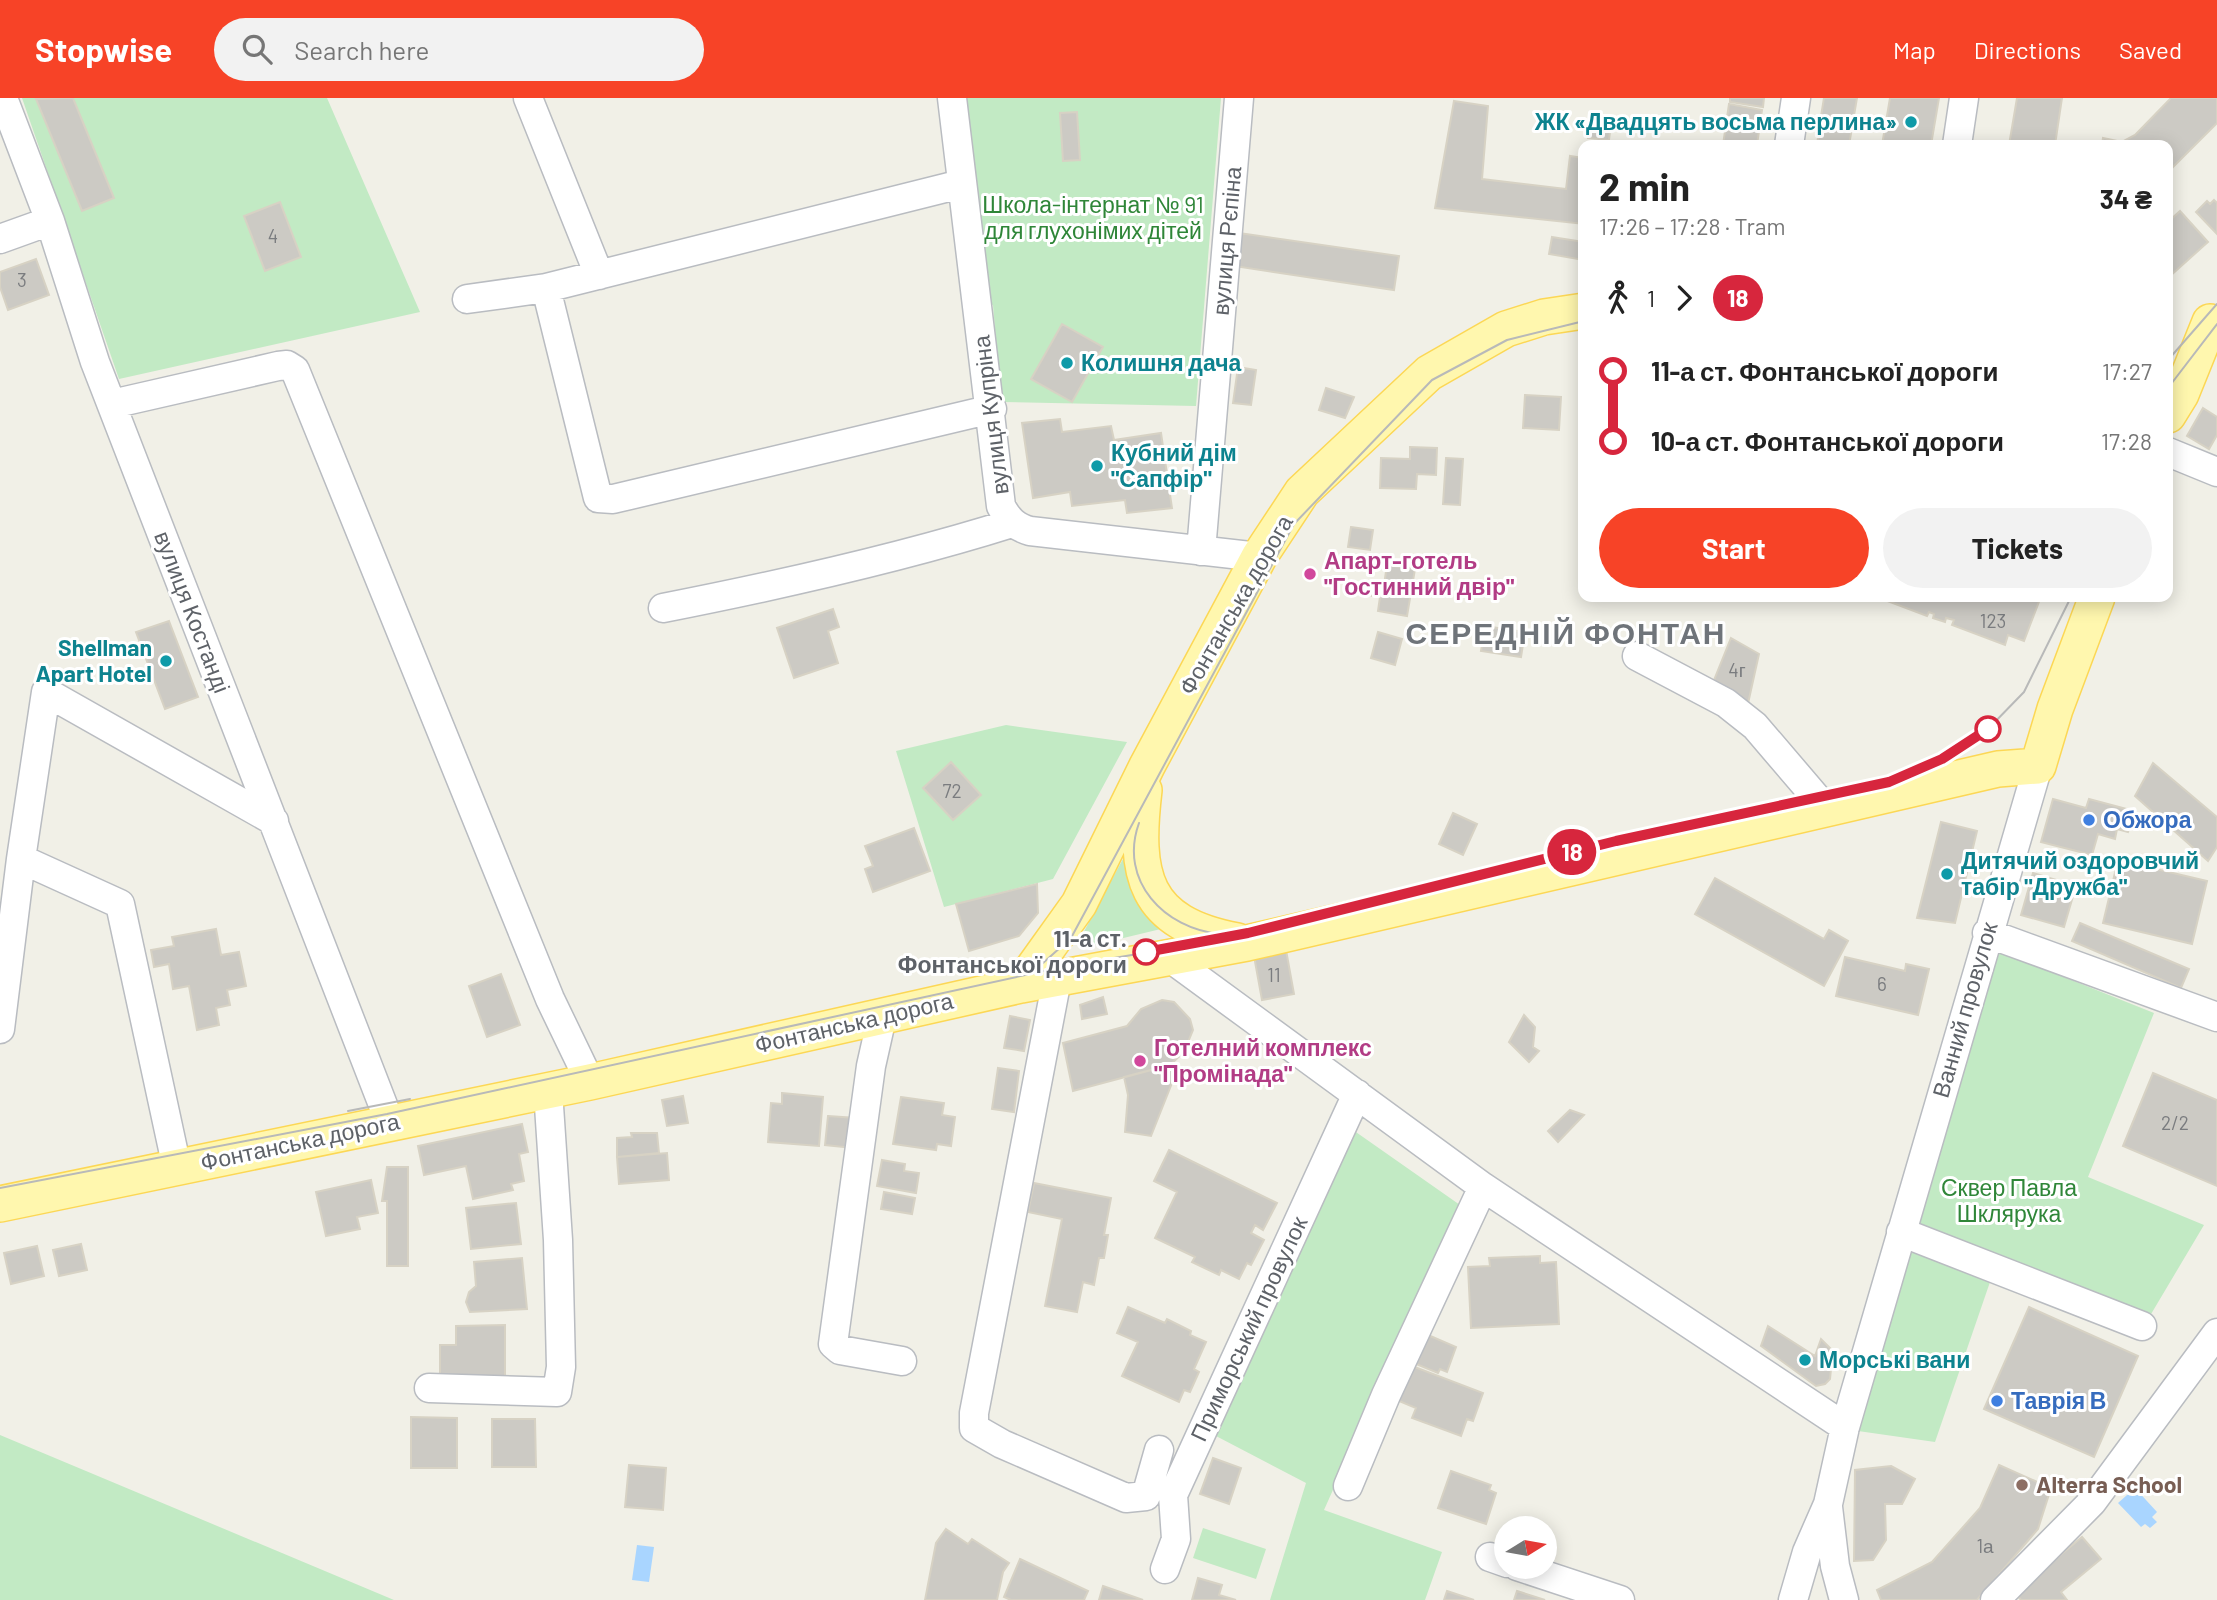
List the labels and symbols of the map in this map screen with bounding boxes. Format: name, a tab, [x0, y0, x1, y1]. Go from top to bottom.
place label: ЖК «Двадцять восьма перлина»	[1534, 107, 1897, 135]
marker: ЖК «Двадцять восьма перлина»	[1903, 114, 1919, 130]
street label: вулиця Рєпіна	[1206, 165, 1246, 317]
park label: Школа-інтернат № 91 для глухонімих дітей	[982, 190, 1204, 244]
house number: 4	[268, 224, 278, 247]
house number: 3	[17, 268, 27, 291]
street label: вулиця Купріна	[966, 334, 1014, 496]
place label: Колишня дача	[1081, 348, 1242, 376]
marker: Колишня дача	[1059, 355, 1075, 371]
place label: Кубний дім "Сапфір"	[1111, 438, 1237, 492]
marker: Кубний дім "Сапфір"	[1089, 458, 1105, 474]
street label: Фонтанська дорога	[1172, 510, 1298, 699]
street label: вулиця Костанді	[149, 527, 237, 697]
place label: Апарт-готель "Гостинний двір"	[1324, 546, 1514, 600]
marker: Апарт-готель "Гостинний двір"	[1302, 566, 1318, 582]
house number: 123	[1980, 609, 2006, 632]
district label: СЕРЕДНІЙ ФОНТАН	[1406, 614, 1727, 650]
place label: Shellman Apart Hotel	[35, 633, 152, 687]
marker: Shellman Apart Hotel	[158, 653, 174, 669]
house number: 4г	[1728, 658, 1746, 681]
unlabelled marker	[1975, 716, 2001, 742]
house number: 72	[942, 779, 962, 802]
place label: Обжора	[2103, 805, 2192, 833]
marker: Обжора	[2081, 812, 2097, 828]
line badge: 18	[1540, 829, 1604, 875]
place label: Дитячий оздоровчий табір "Дружба"	[1961, 846, 2199, 900]
marker: Дитячий оздоровчий табір "Дружба"	[1939, 866, 1955, 882]
street label: Ванний провулок	[1926, 918, 2003, 1101]
place label: 11-а ст. Фонтанської дороги	[898, 924, 1127, 978]
marker: 11-а ст. Фонтанської дороги	[1133, 939, 1159, 965]
house number: 11	[1267, 963, 1281, 986]
house number: 6	[1877, 972, 1887, 995]
street label: Фонтанська дорога	[752, 986, 956, 1058]
place label: Готелний комплекс "Промінада"	[1154, 1033, 1372, 1087]
marker: Готелний комплекс "Промінада"	[1132, 1053, 1148, 1069]
street label: Фонтанська дорога	[198, 1106, 402, 1176]
house number: 2/2	[2161, 1111, 2189, 1134]
park label: Сквер Павла Шклярука	[1941, 1173, 2077, 1227]
street label: Приморський провулок	[1184, 1211, 1313, 1445]
place label: Морські вани	[1819, 1345, 1970, 1373]
marker: Морські вани	[1797, 1352, 1813, 1368]
place label: Таврія В	[2011, 1386, 2106, 1414]
marker: Таврія В	[1989, 1393, 2005, 1409]
place label: Alterra School	[2036, 1470, 2182, 1498]
marker: Alterra School	[2014, 1477, 2030, 1493]
north arrow	[1494, 1516, 1558, 1578]
house number: 1а	[1976, 1534, 1994, 1557]

